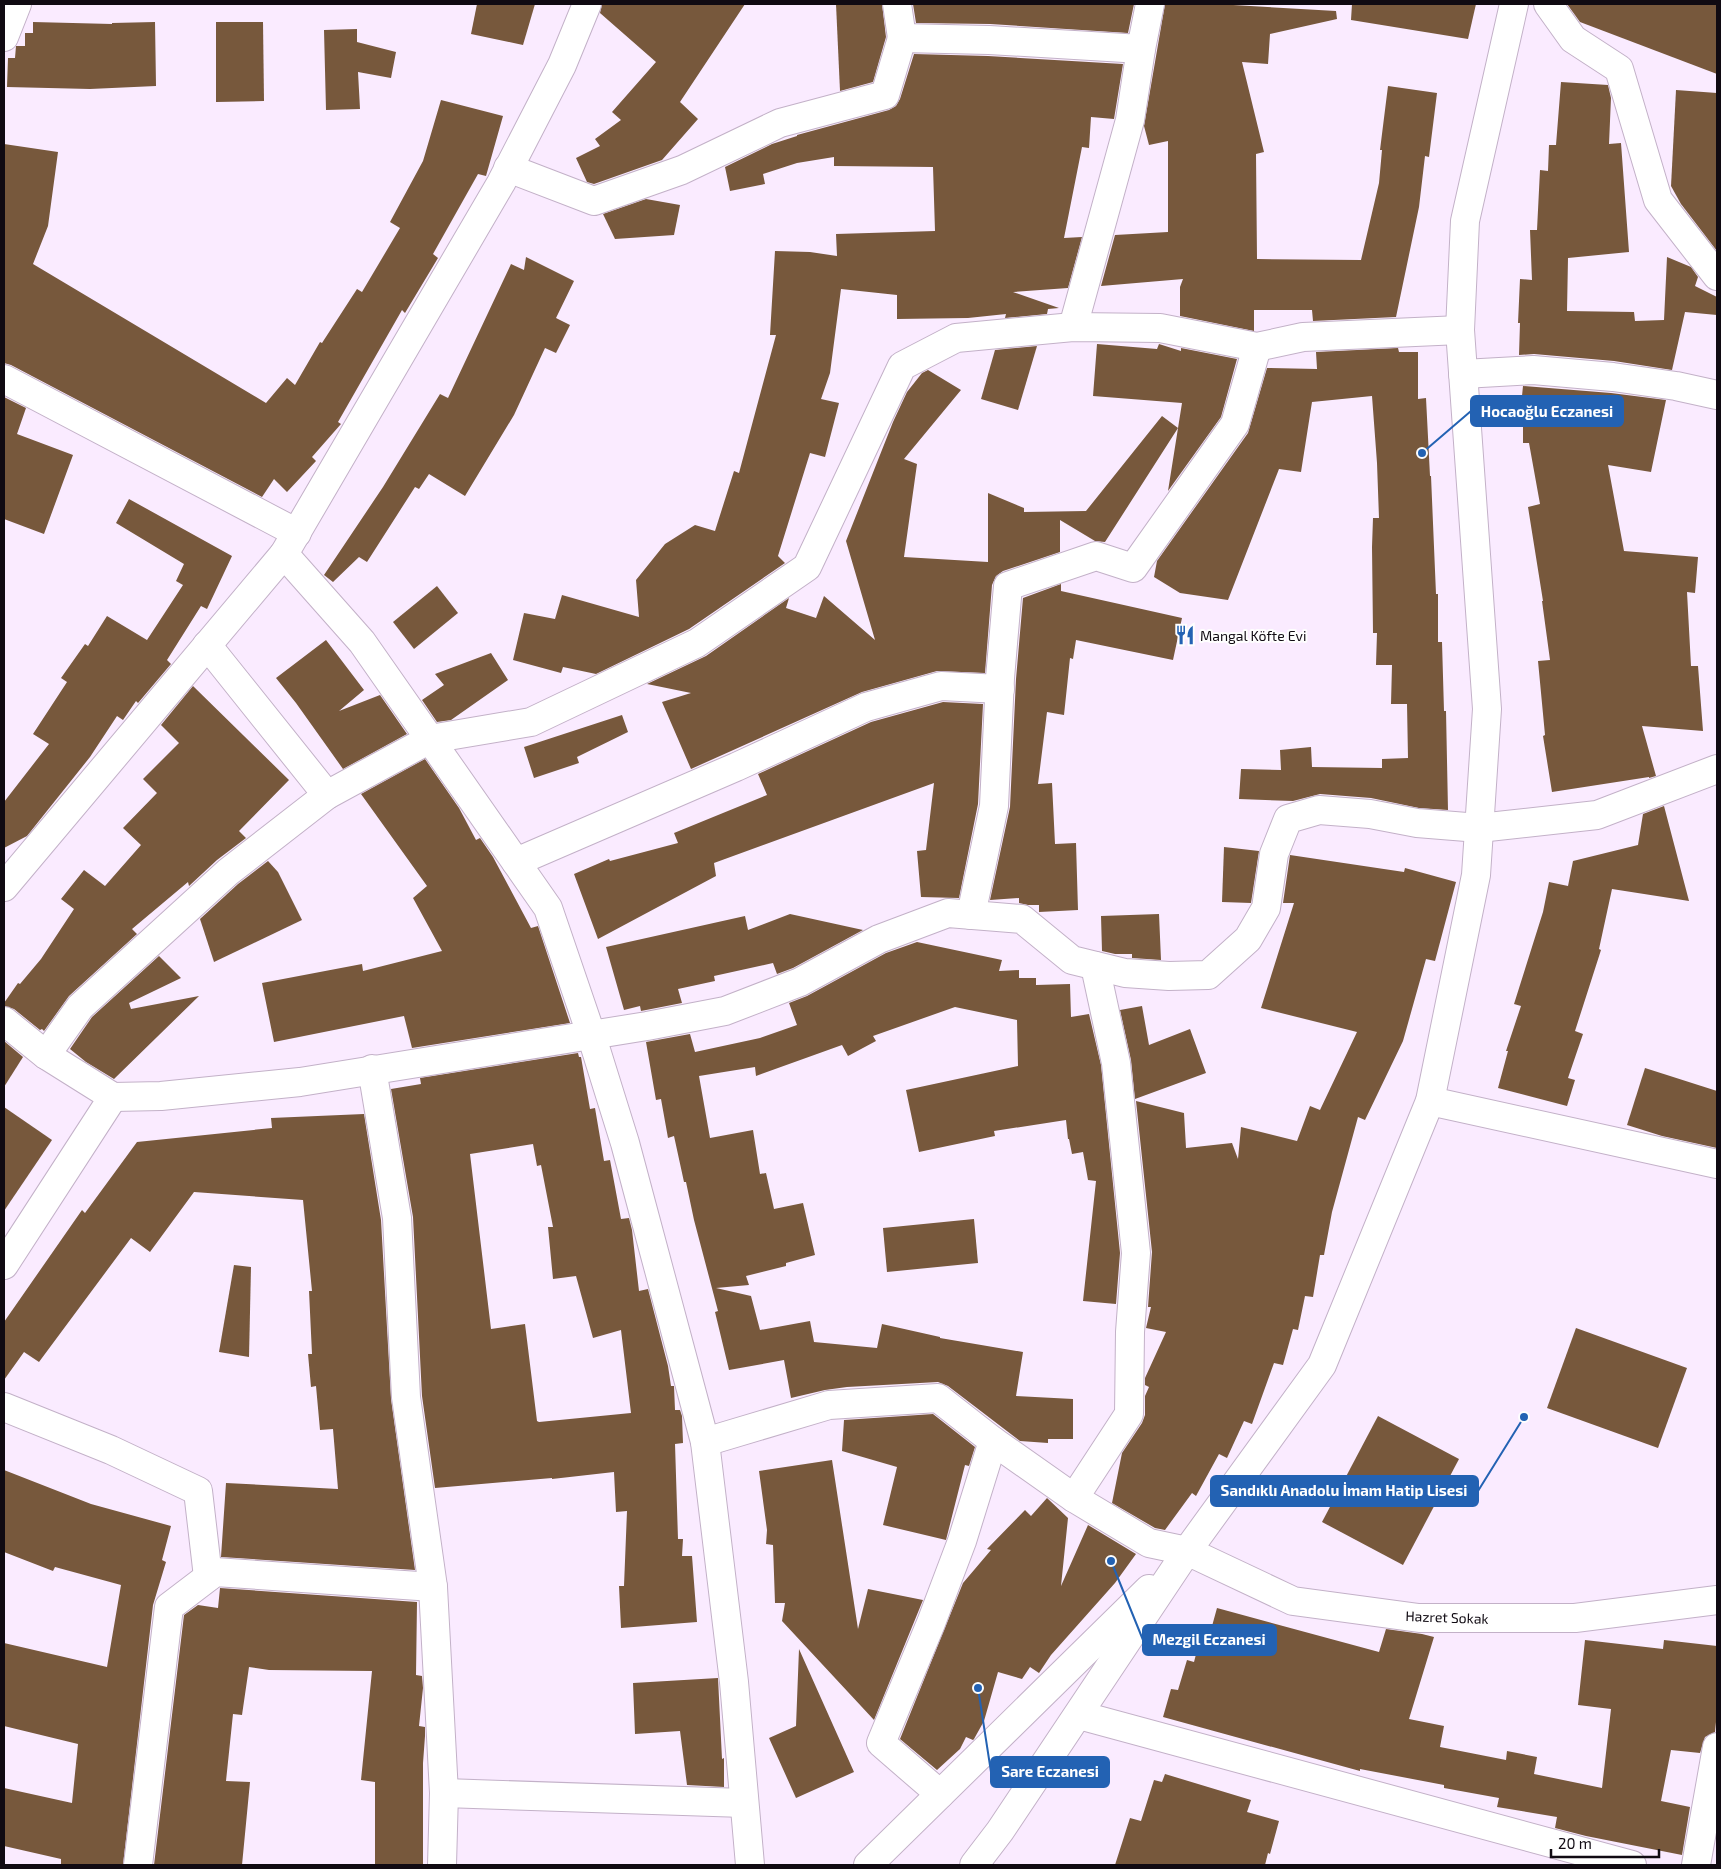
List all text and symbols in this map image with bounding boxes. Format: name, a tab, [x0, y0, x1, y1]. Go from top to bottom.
callout: Hocaoğlu Eczanesi	[1471, 396, 1623, 426]
text: Hocaoğlu Eczanesi	[1481, 402, 1613, 420]
restaurant icon: Mangal Köfte Evi	[1174, 624, 1196, 646]
place label: Mangal Köfte Evi	[1200, 627, 1307, 644]
callout: Sandıklı Anadolu İmam Hatip Lisesi	[1211, 1476, 1478, 1506]
text: Sandıklı Anadolu İmam Hatip Lisesi	[1221, 1481, 1467, 1499]
street label: Hazret Sokak	[1405, 1607, 1489, 1627]
callout: Mezgil Eczanesi	[1143, 1625, 1276, 1655]
text: Mezgil Eczanesi	[1152, 1630, 1266, 1648]
callout: Sare Eczanesi	[991, 1757, 1109, 1787]
text: Sare Eczanesi	[1001, 1762, 1099, 1780]
scale bar	[1551, 1826, 1658, 1858]
text: 20 m	[1558, 1834, 1592, 1852]

